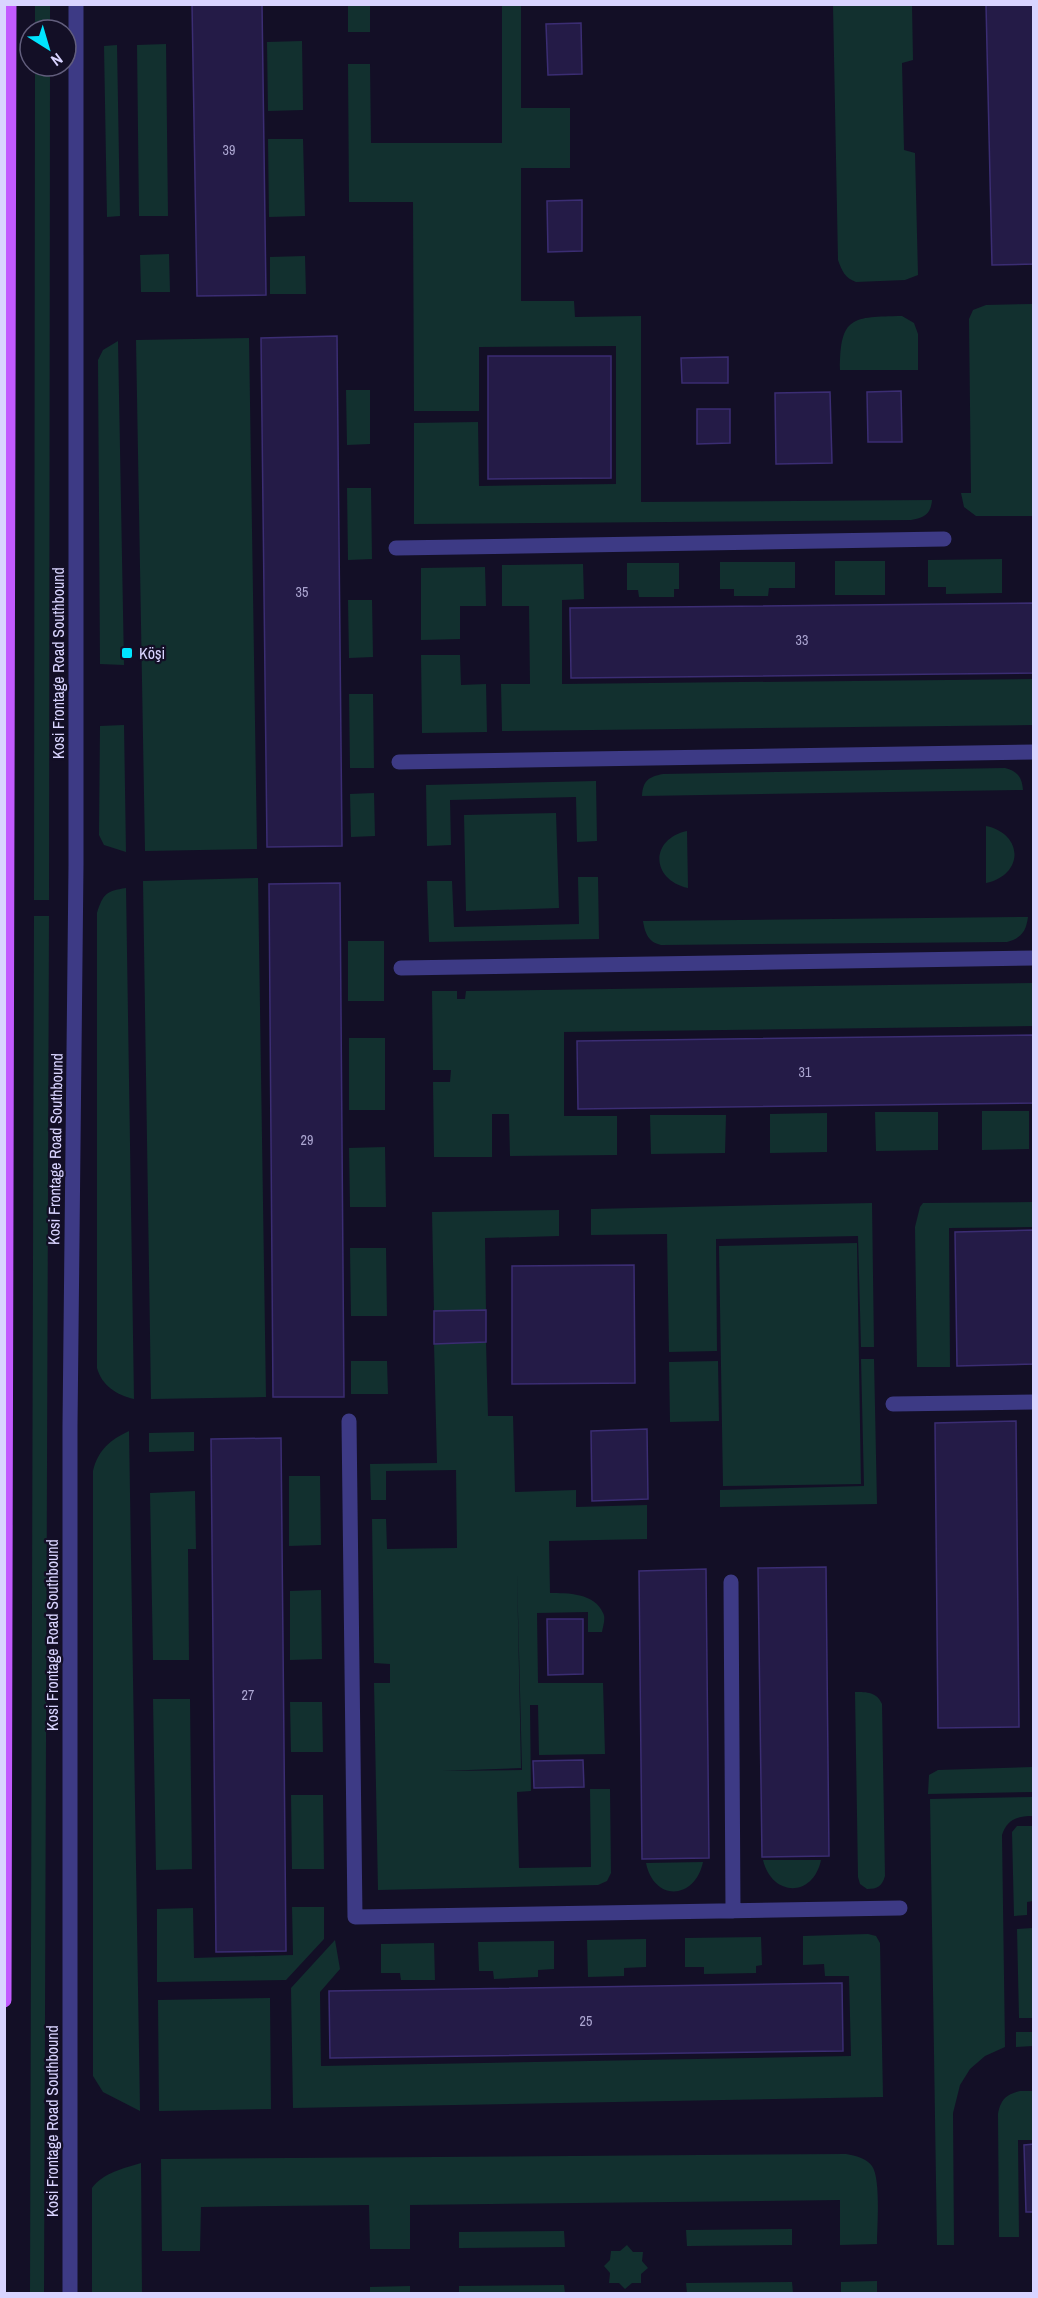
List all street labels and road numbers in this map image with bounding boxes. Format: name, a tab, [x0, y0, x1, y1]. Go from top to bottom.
street label: Kosi Frontage Road Southbound	[47, 567, 69, 759]
street label: Kosi Frontage Road Southbound	[42, 1053, 68, 1245]
street label: Kosi Frontage Road Southbound	[41, 1539, 63, 1731]
street label: Kosi Frontage Road Southbound	[41, 2025, 63, 2217]

